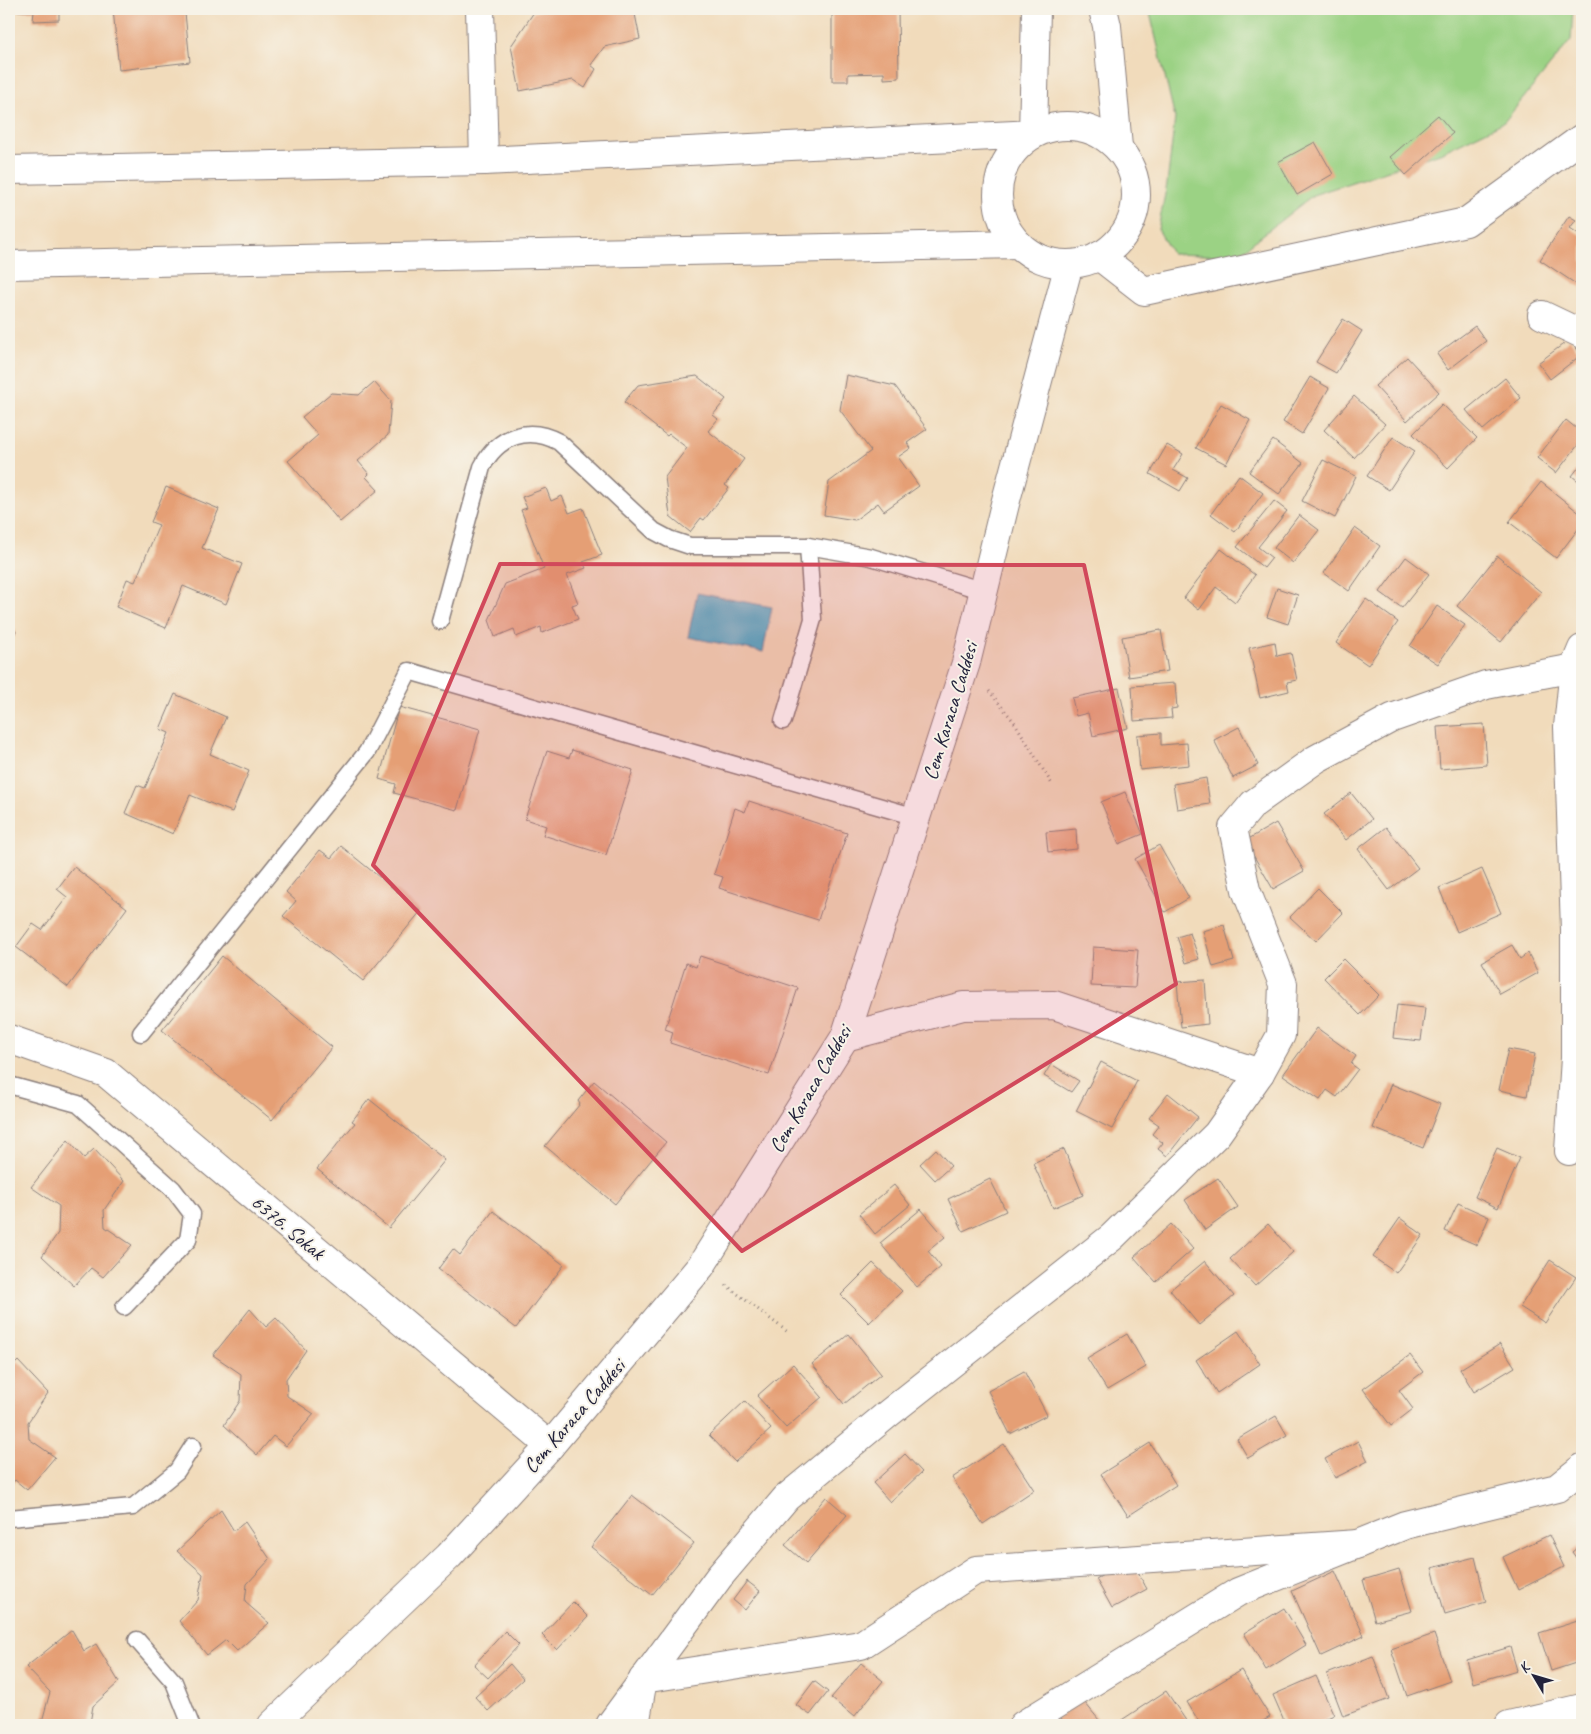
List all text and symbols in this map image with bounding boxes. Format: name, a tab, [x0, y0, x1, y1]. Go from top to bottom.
street label: Cem Karaca Caddesi	[917, 636, 984, 783]
street label: Cem Karaca Caddesi	[763, 1018, 858, 1157]
street label: 6376. Sokak	[246, 1189, 331, 1266]
street label: Cem Karaca Caddesi	[517, 1351, 633, 1478]
north arrow	[1508, 1652, 1558, 1702]
text: K	[1515, 1658, 1535, 1676]

